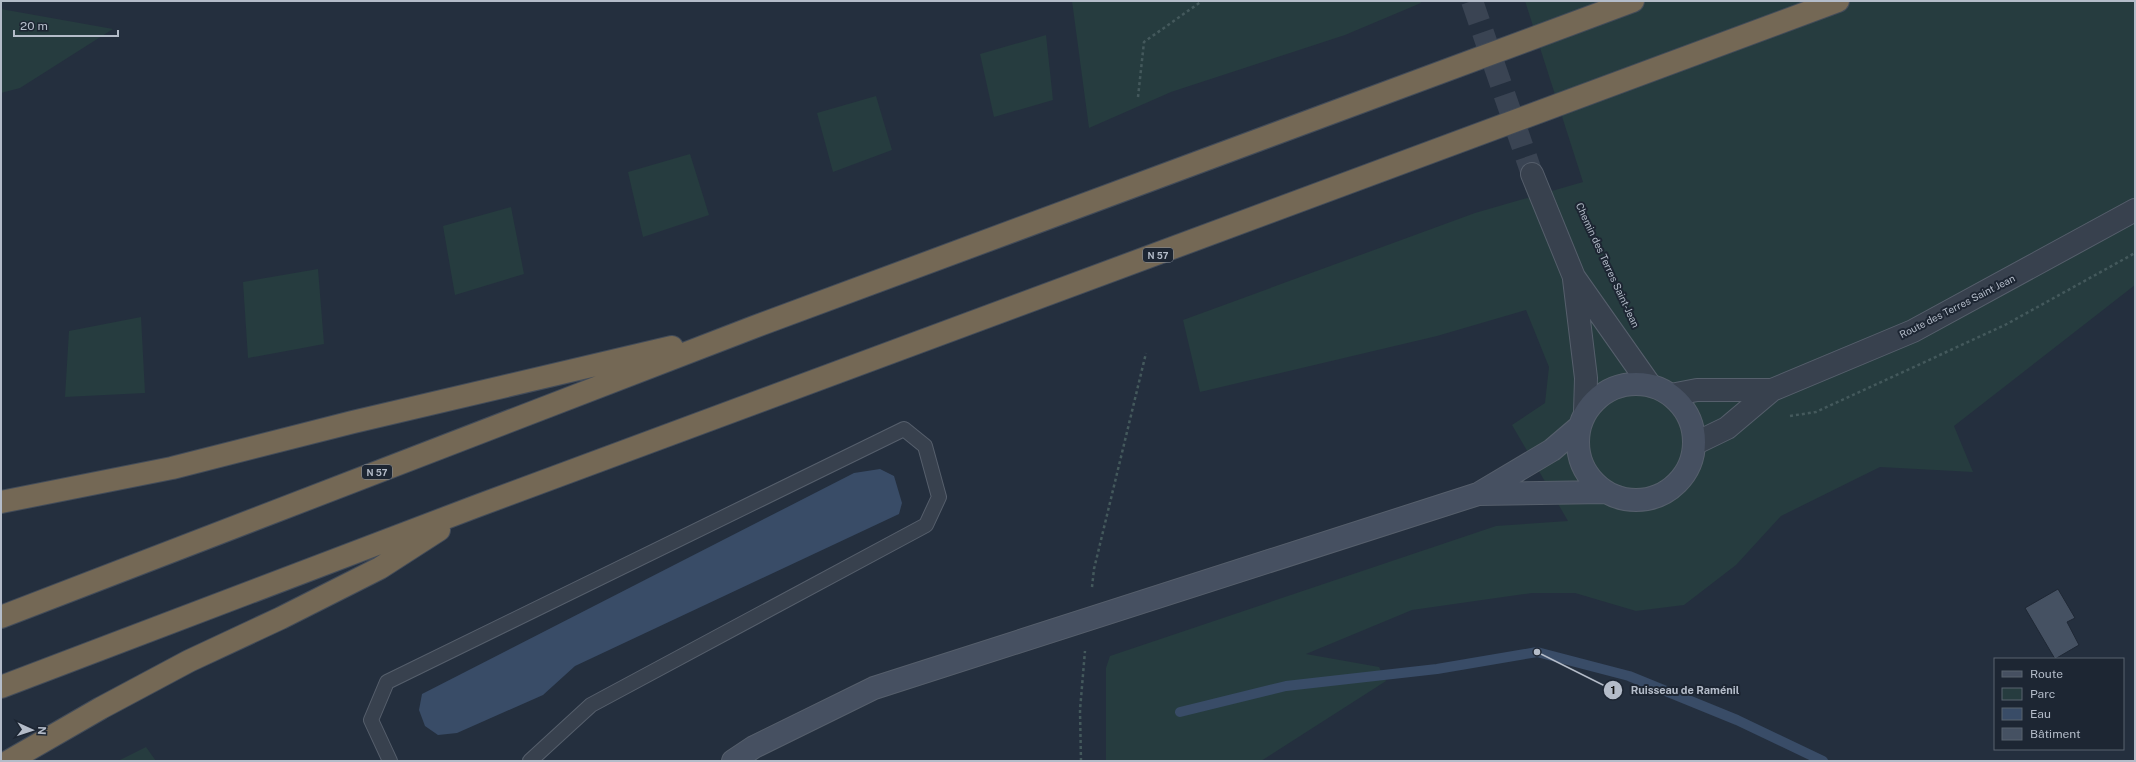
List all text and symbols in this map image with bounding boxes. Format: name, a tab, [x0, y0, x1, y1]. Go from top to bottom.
scale bar	[14, 12, 118, 38]
text: 20 m	[20, 19, 48, 33]
street label: Chemin des Terres Saint-Jean	[1574, 201, 1642, 330]
road number: N 57	[1143, 248, 1173, 262]
street label: Route des Terres Saint Jean	[1897, 272, 2017, 340]
road number: N 57	[362, 465, 392, 479]
legend	[1994, 658, 2124, 750]
text: Route	[2030, 667, 2063, 681]
callout: Ruisseau de Raménil	[1603, 678, 1748, 701]
text: 1	[1610, 683, 1616, 697]
text: Ruisseau de Raménil	[1631, 684, 1740, 696]
text: Parc	[2030, 687, 2055, 701]
text: Eau	[2030, 707, 2051, 721]
north arrow	[12, 710, 52, 750]
text: N	[36, 726, 48, 735]
text: Bâtiment	[2030, 727, 2081, 741]

